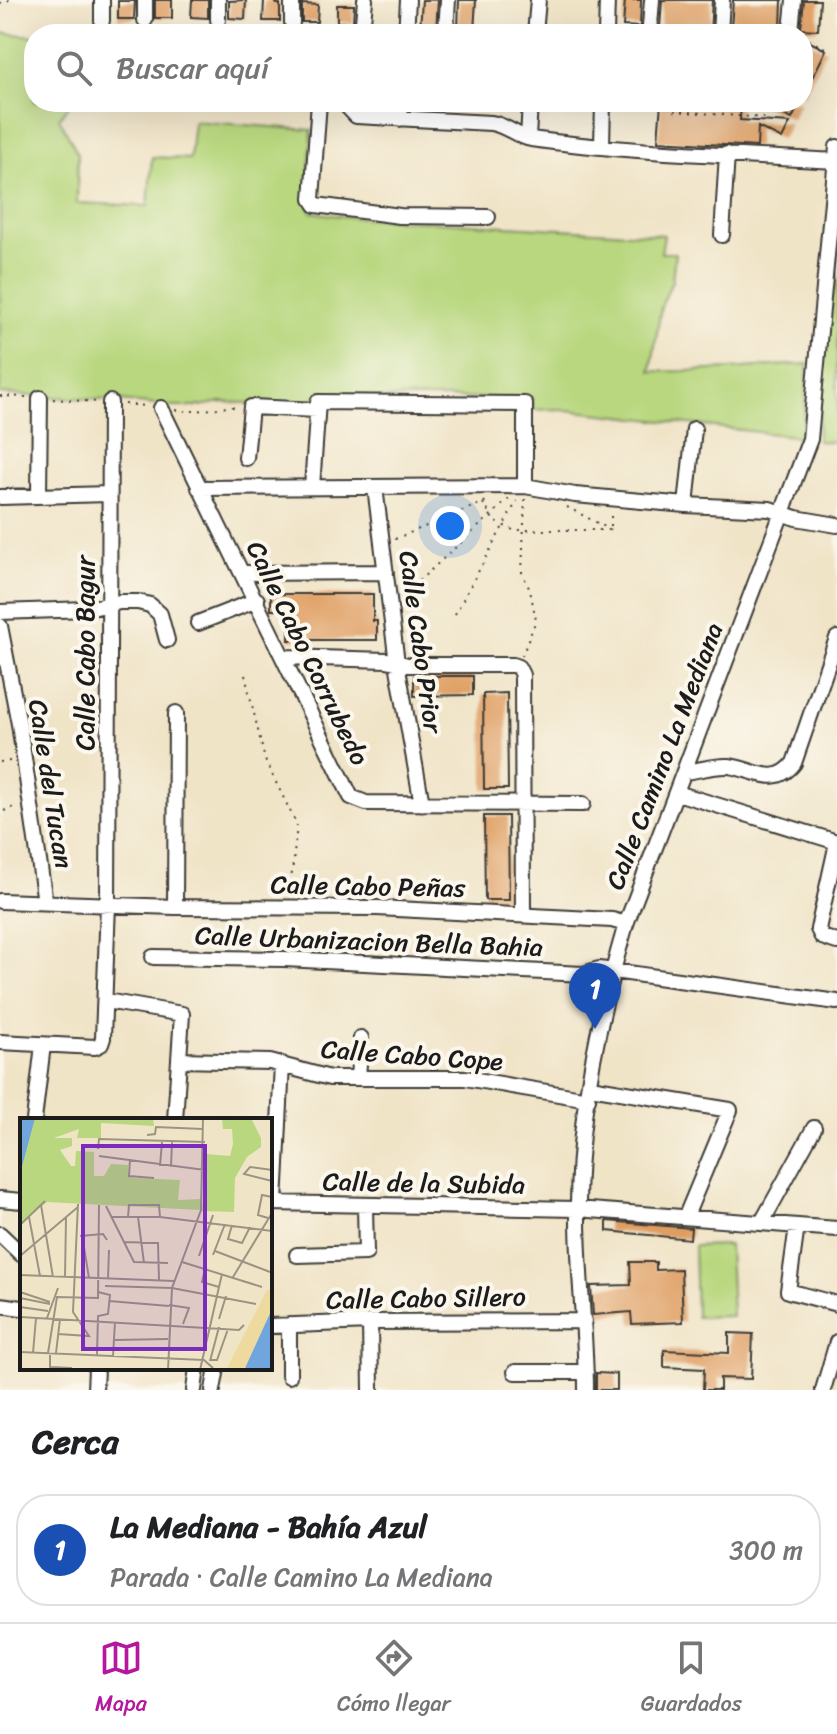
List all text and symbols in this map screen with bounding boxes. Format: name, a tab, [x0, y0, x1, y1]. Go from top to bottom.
search box	[24, 24, 813, 112]
text: Buscar aquí	[116, 41, 269, 95]
icon: search	[52, 46, 96, 90]
your location	[430, 506, 470, 546]
street label: Calle Cabo Corrubedo	[234, 533, 382, 773]
street label: Calle Cabo Prior	[385, 548, 457, 737]
street label: Calle Cabo Bagur	[62, 554, 108, 750]
street label: Calle Camino La Mediana	[592, 616, 736, 896]
street label: Calle del Tucan	[15, 696, 87, 872]
street label: Calle Cabo Peñas	[270, 861, 467, 911]
street label: Calle Urbanizacion Bella Bahia	[194, 912, 544, 970]
pin: 1	[569, 963, 621, 1029]
street label: Calle Cabo Cope	[319, 1026, 505, 1084]
inset map	[20, 1118, 272, 1370]
street label: Calle de la Subida	[322, 1158, 526, 1208]
street label: Calle Cabo Sillero	[326, 1273, 526, 1323]
text: Cerca	[32, 1412, 119, 1472]
text: La Mediana - Bahía Azul	[110, 1500, 427, 1554]
text: 1	[54, 1527, 66, 1573]
text: 300 m	[729, 1527, 803, 1573]
text: Parada · Calle Camino La Mediana	[110, 1554, 493, 1600]
tab: Mapa	[95, 1636, 147, 1723]
tab: Cómo llegar	[337, 1636, 451, 1723]
tab: Guardados	[641, 1636, 742, 1723]

